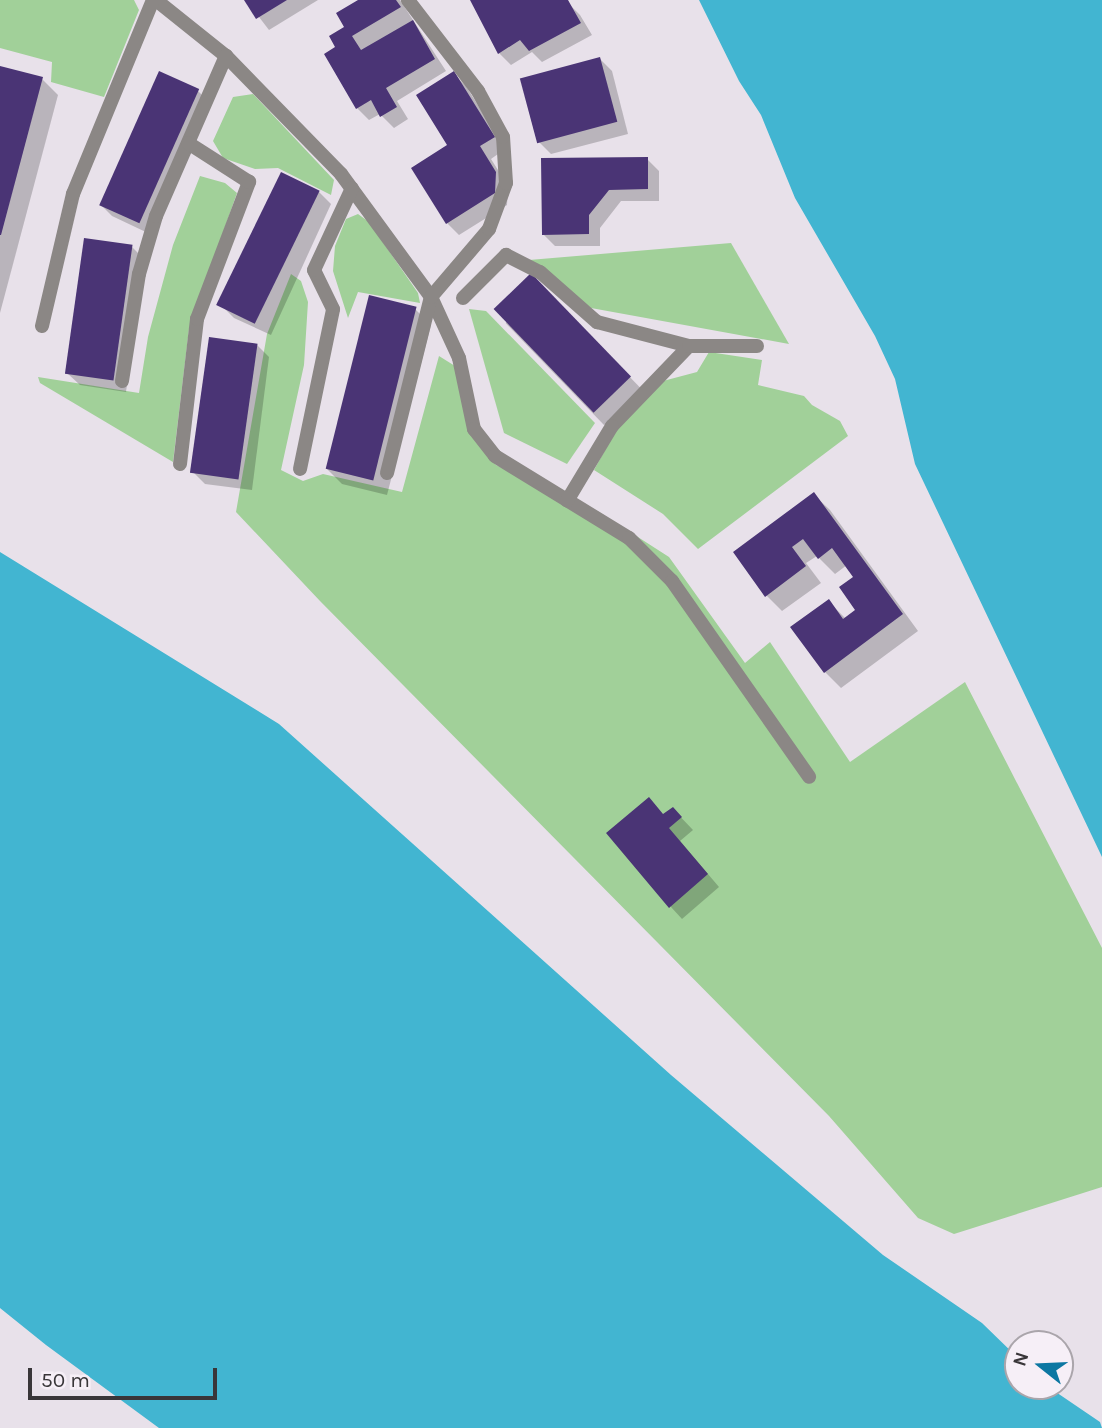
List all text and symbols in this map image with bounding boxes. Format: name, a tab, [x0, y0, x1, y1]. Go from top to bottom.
north arrow	[1004, 1330, 1074, 1400]
text: N	[1008, 1349, 1033, 1369]
scale bar	[32, 1354, 220, 1398]
text: 50 m	[41, 1368, 90, 1392]

